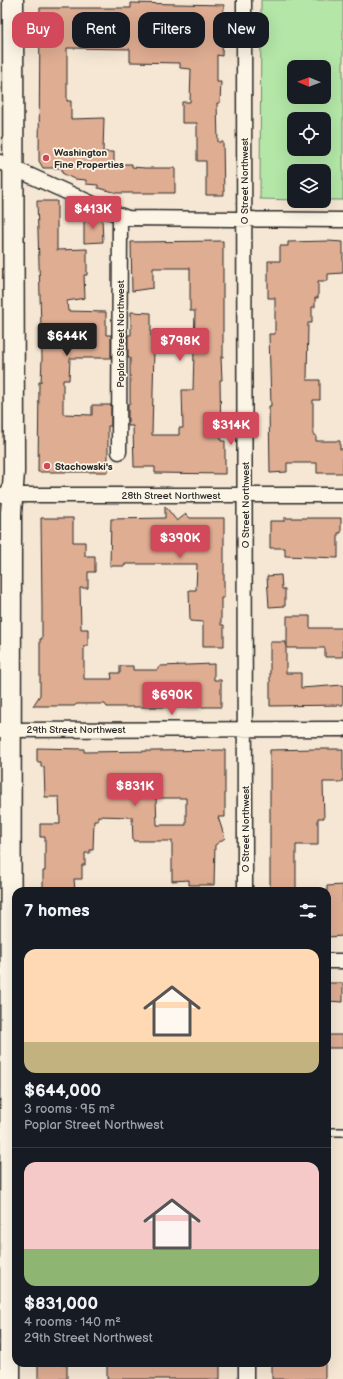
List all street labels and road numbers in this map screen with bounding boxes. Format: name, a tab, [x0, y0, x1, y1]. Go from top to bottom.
street label: O Street Northwest	[239, 138, 251, 224]
street label: Poplar Street Northwest	[115, 280, 127, 388]
street label: O Street Northwest	[240, 462, 252, 548]
street label: 28th Street Northwest	[121, 490, 221, 502]
street label: 29th Street Northwest	[27, 724, 125, 736]
street label: O Street Northwest	[240, 786, 252, 872]

